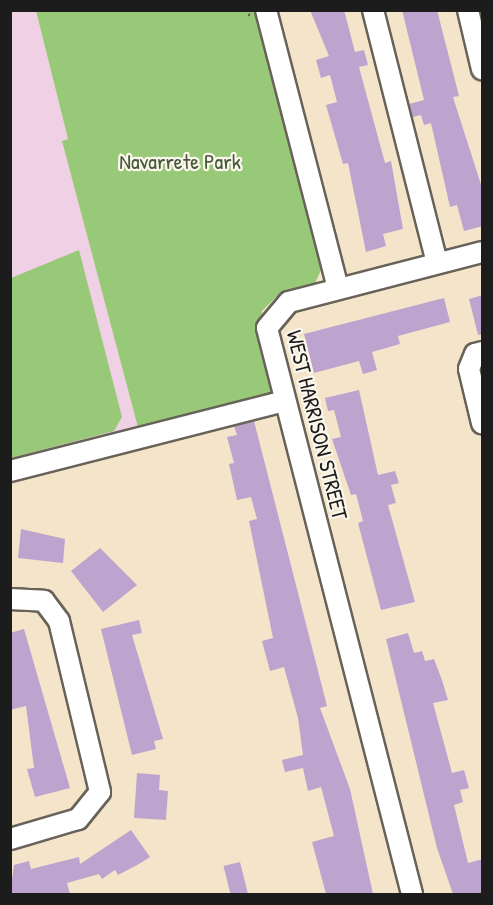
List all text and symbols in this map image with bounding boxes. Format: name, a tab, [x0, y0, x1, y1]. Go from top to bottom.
park label: Navarrete Park	[119, 149, 241, 175]
street label: WEST HARRISON STREET	[281, 328, 353, 522]

